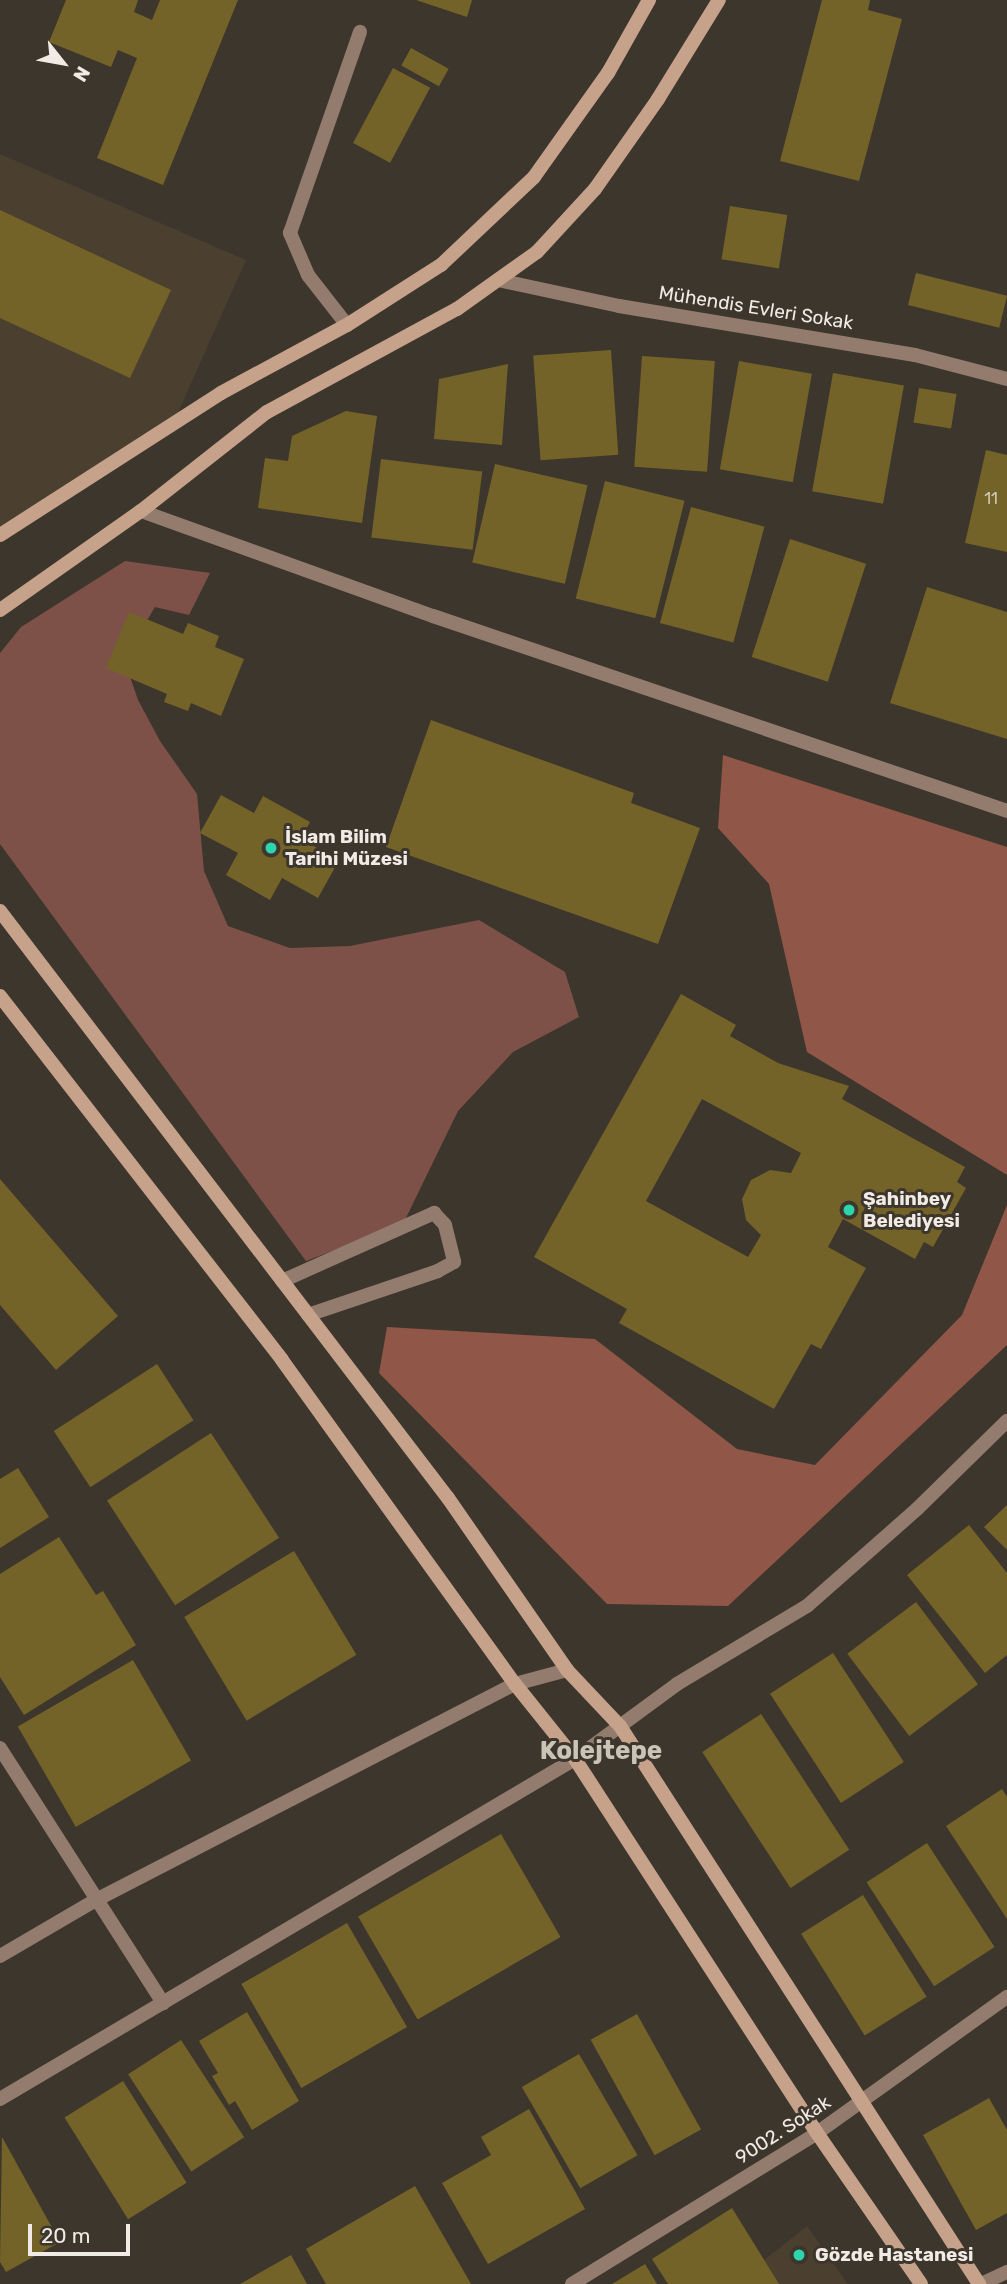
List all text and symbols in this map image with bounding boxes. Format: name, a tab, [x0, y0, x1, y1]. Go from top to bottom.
north arrow	[28, 28, 98, 98]
text: N	[68, 62, 95, 86]
street label: Mühendis Evleri Sokak	[657, 281, 855, 335]
house number: 11	[984, 489, 998, 509]
place label: İslam Bilim Tarihi Müzesi	[285, 826, 408, 870]
marker: İslam Bilim Tarihi Müzesi	[263, 840, 279, 856]
place label: Şahinbey Belediyesi	[863, 1188, 960, 1232]
marker: Şahinbey Belediyesi	[841, 1202, 857, 1218]
district label: Kolejtepe	[540, 1735, 662, 1767]
street label: 9002. Sokak	[731, 2091, 835, 2169]
scale bar	[32, 2210, 133, 2254]
text: 20 m	[41, 2223, 90, 2248]
place label: Gözde Hastanesi	[815, 2244, 973, 2266]
marker: Gözde Hastanesi	[789, 2245, 809, 2265]

